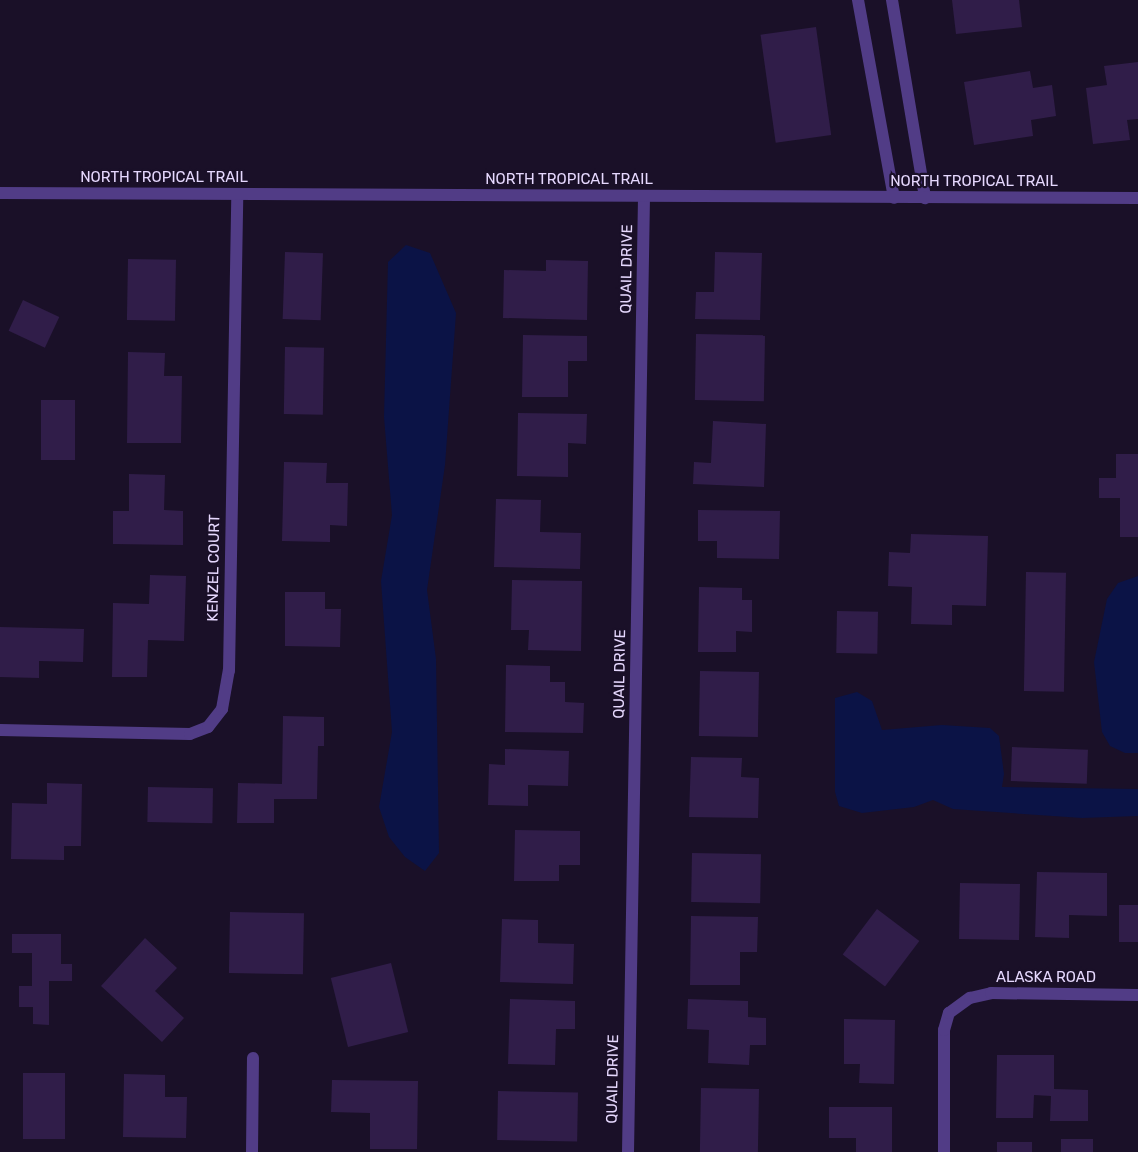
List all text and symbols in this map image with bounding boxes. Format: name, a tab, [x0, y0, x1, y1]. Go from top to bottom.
street label: NORTH TROPICAL TRAIL	[80, 169, 248, 187]
street label: NORTH TROPICAL TRAIL	[485, 171, 653, 189]
street label: NORTH TROPICAL TRAIL	[890, 173, 1058, 191]
street label: QUAIL DRIVE	[617, 224, 637, 314]
street label: KENZEL COURT	[204, 514, 224, 622]
street label: QUAIL DRIVE	[610, 629, 630, 719]
street label: ALASKA ROAD	[996, 969, 1096, 987]
street label: QUAIL DRIVE	[603, 1034, 623, 1124]

